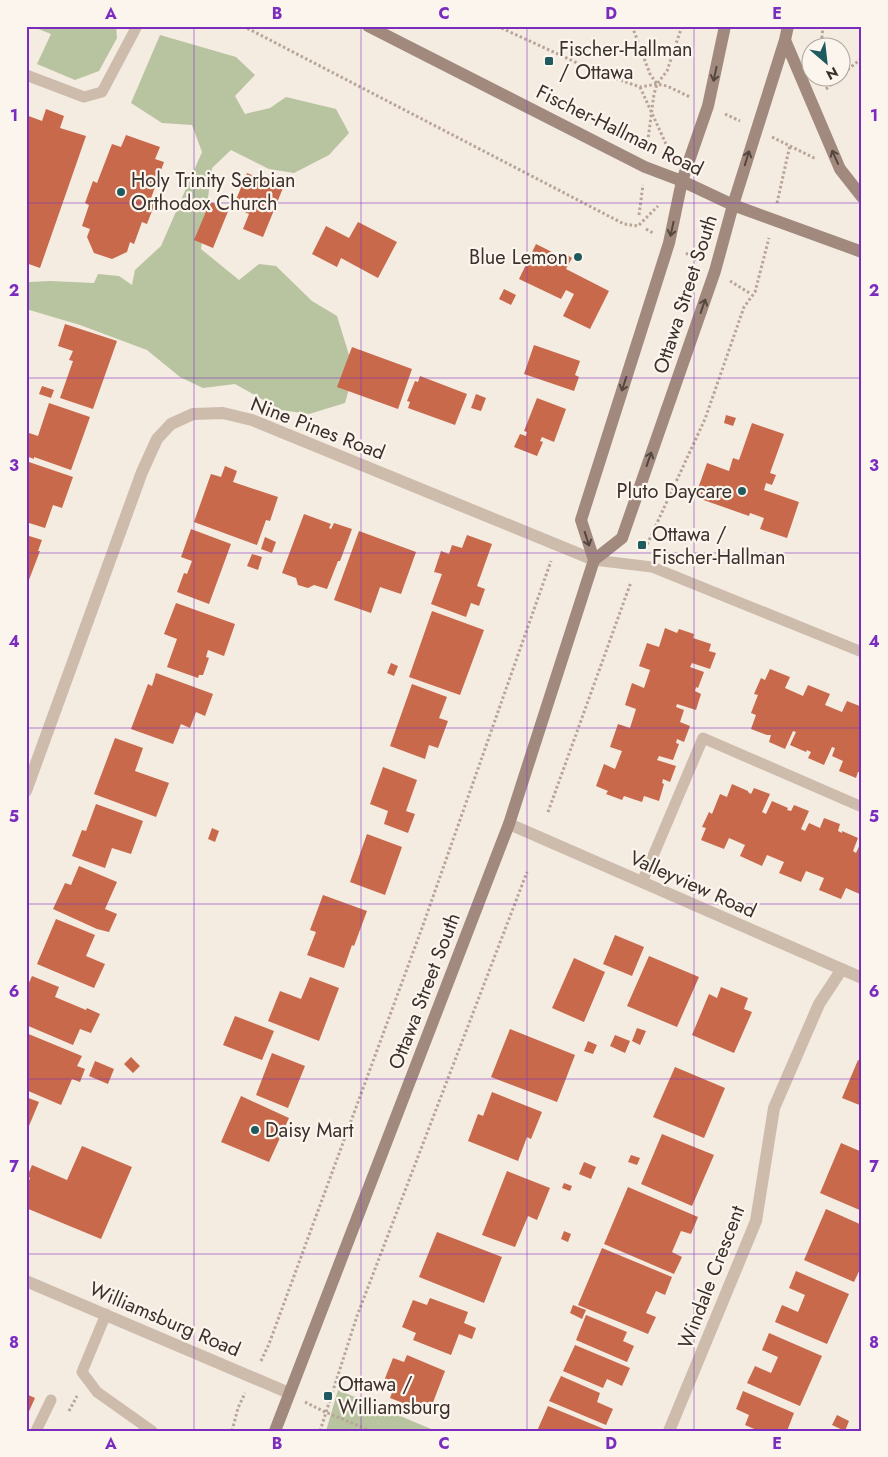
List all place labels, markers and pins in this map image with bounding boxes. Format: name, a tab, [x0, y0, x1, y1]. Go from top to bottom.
place label: Fischer-Hallman / Ottawa	[559, 35, 693, 87]
marker: Fischer-Hallman / Ottawa	[543, 55, 555, 67]
place label: Holy Trinity Serbian Orthodox Church	[131, 166, 296, 218]
marker: Holy Trinity Serbian Orthodox Church	[115, 186, 127, 198]
place label: Blue Lemon	[469, 243, 568, 272]
marker: Blue Lemon	[572, 251, 584, 263]
place label: Pluto Daycare	[617, 477, 732, 506]
marker: Pluto Daycare	[736, 485, 748, 497]
place label: Ottawa / Fischer-Hallman	[652, 520, 786, 572]
marker: Ottawa / Fischer-Hallman	[636, 539, 648, 551]
place label: Daisy Mart	[265, 1116, 354, 1145]
marker: Daisy Mart	[249, 1124, 261, 1136]
place label: Ottawa / Williamsburg	[338, 1370, 451, 1422]
marker: Ottawa / Williamsburg	[322, 1390, 334, 1402]

